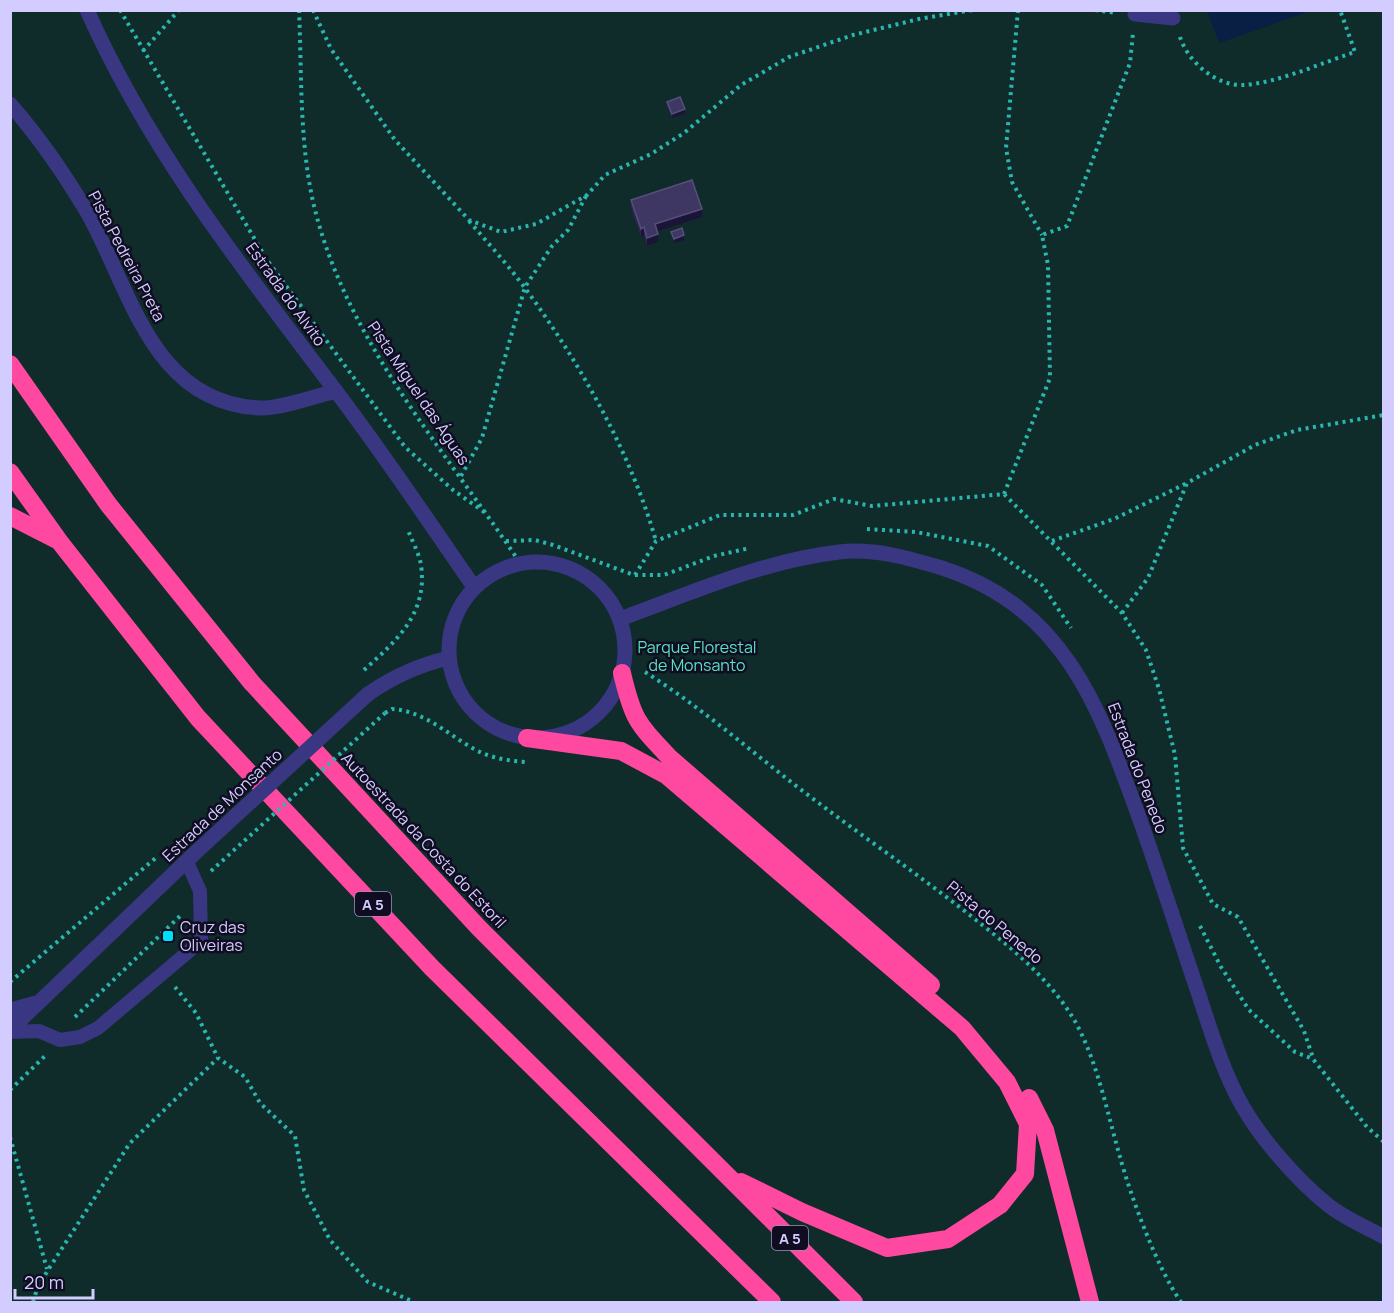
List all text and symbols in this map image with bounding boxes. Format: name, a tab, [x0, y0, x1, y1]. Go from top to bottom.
street label: Pista Pedreira Preta	[83, 187, 171, 325]
street label: Estrada do Alvito	[241, 238, 331, 350]
street label: Pista Miguel das Águas	[363, 317, 475, 469]
park label: Parque Florestal de Monsanto	[637, 636, 757, 676]
street label: Estrada do Penedo	[1103, 699, 1173, 837]
street label: Estrada de Monsanto	[157, 744, 287, 866]
street label: Autoestrada da Costa do Estoril	[336, 747, 512, 933]
street label: Pista do Penedo	[942, 875, 1048, 969]
road number: A 5	[355, 892, 391, 916]
place label: Cruz das Oliveiras	[180, 916, 245, 956]
marker: Cruz das Oliveiras	[161, 929, 175, 943]
road number: A 5	[772, 1226, 808, 1250]
scale bar	[15, 1262, 93, 1300]
text: 20 m	[24, 1270, 64, 1294]

